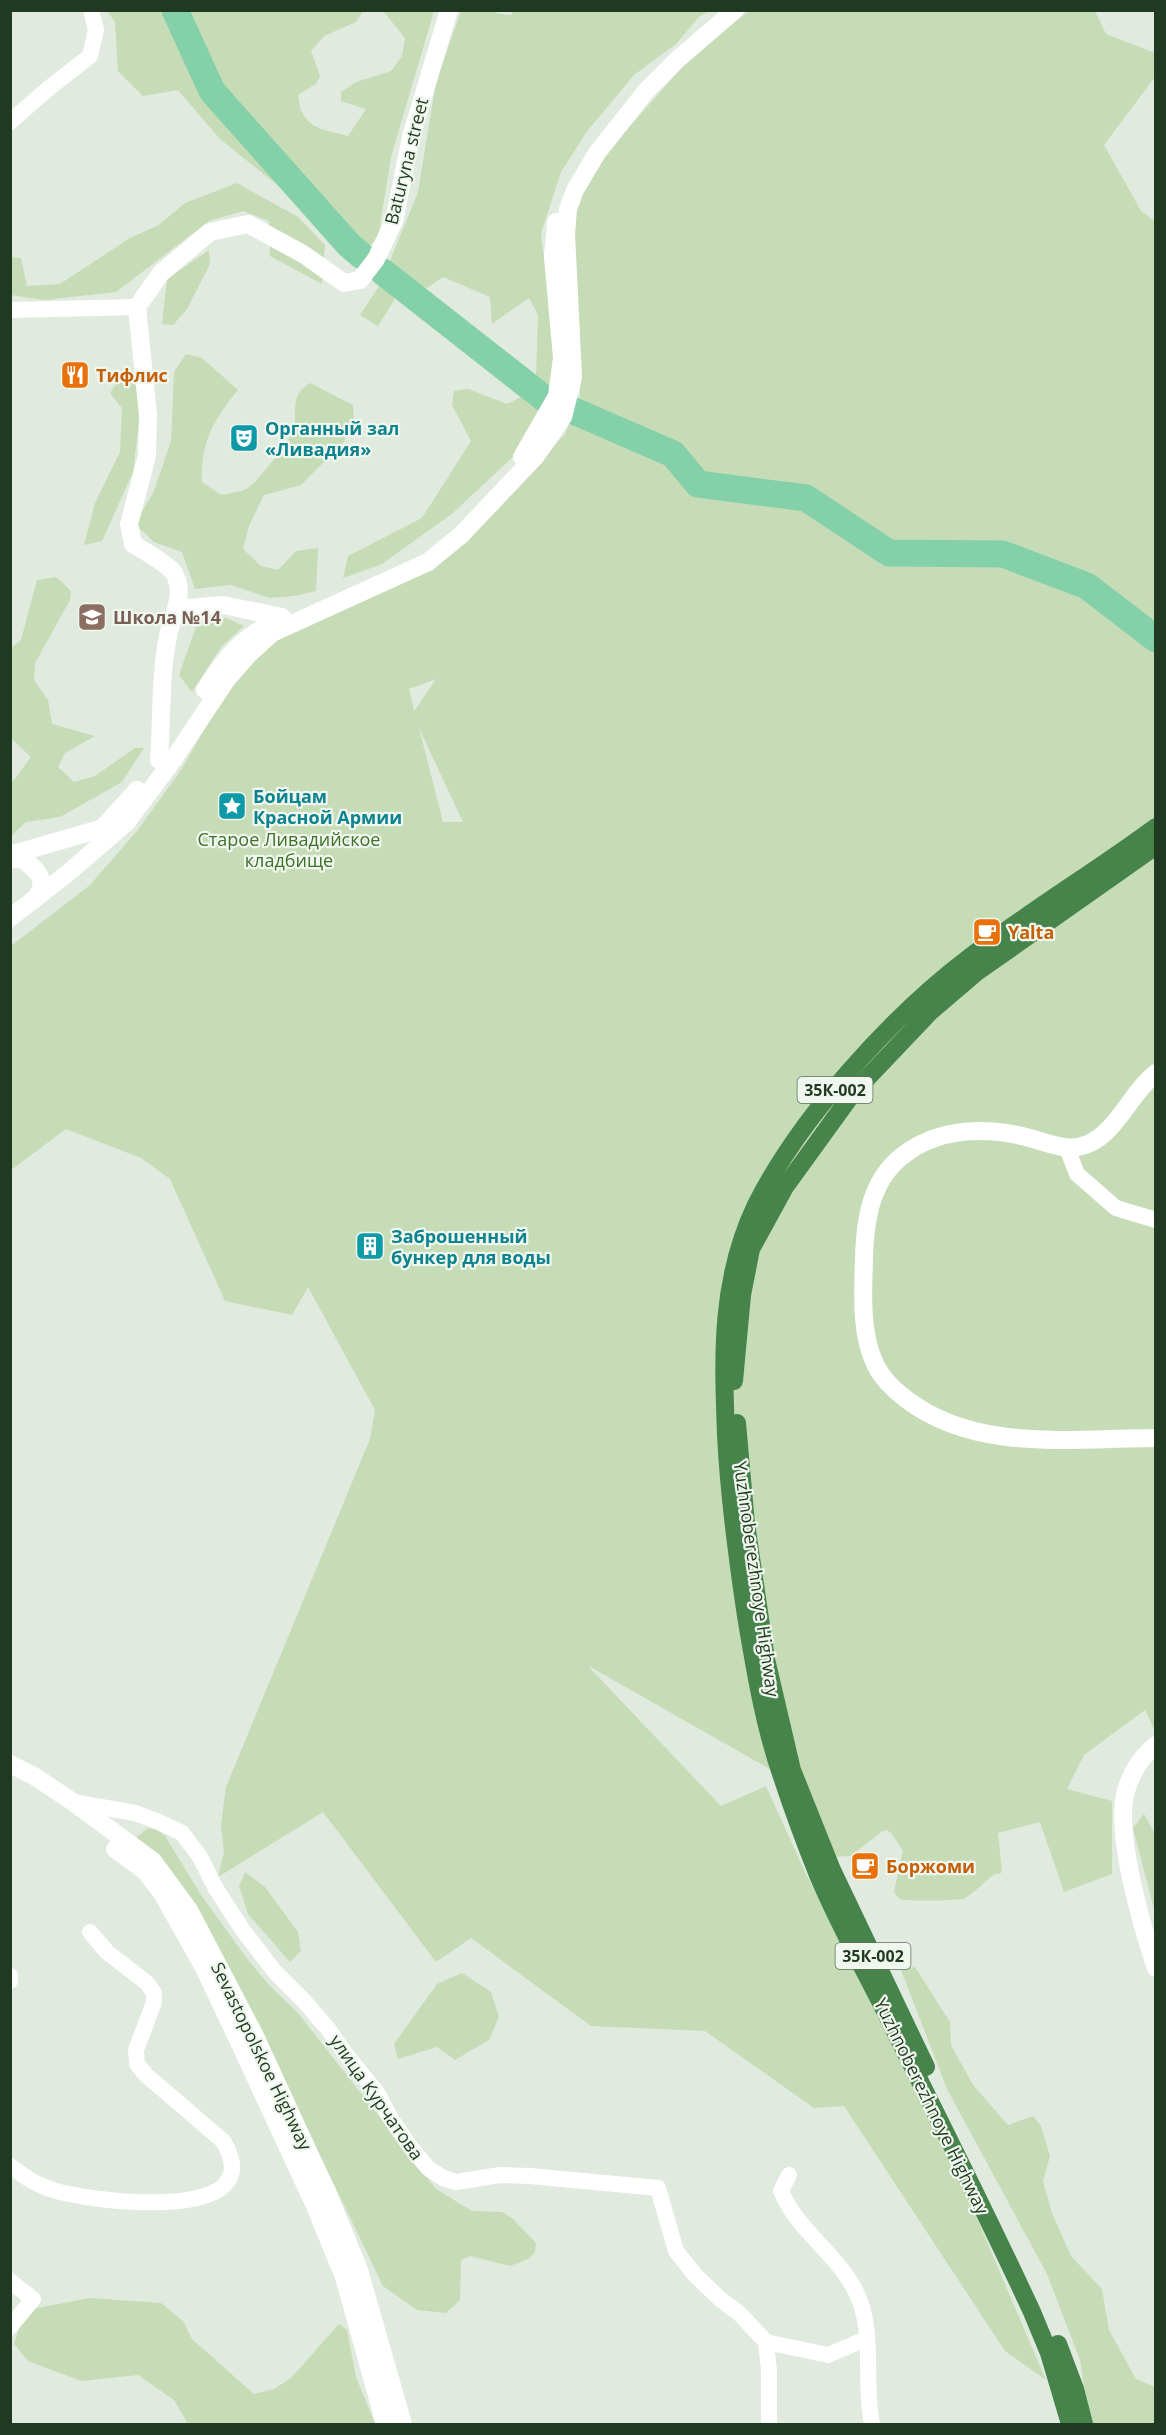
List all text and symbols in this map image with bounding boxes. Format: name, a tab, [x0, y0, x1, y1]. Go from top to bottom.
street label: Baturyna street	[379, 95, 433, 227]
restaurant icon: Тифлис	[59, 359, 91, 391]
place label: Тифлис	[96, 363, 168, 387]
place label: Органный зал «Ливадия»	[265, 416, 399, 461]
theatre icon: Органный зал «Ливадия»	[228, 422, 260, 454]
school or university icon: Школа №14	[76, 601, 108, 633]
place label: Школа №14	[113, 605, 221, 629]
place label: Бойцам Красной Армии	[253, 784, 402, 829]
place icon: Бойцам Красной Армии	[216, 790, 248, 822]
park label: Старое Ливадийское кладбище	[198, 827, 380, 872]
cafe icon: Yalta	[971, 916, 1003, 948]
place label: Yalta	[1008, 920, 1054, 944]
road number: 35К-002	[798, 1077, 872, 1103]
place label: Заброшенный бункер для воды	[391, 1224, 551, 1269]
building icon: Заброшенный бункер для воды	[354, 1230, 386, 1262]
street label: Yuzhnoberezhnoye Highway	[729, 1460, 786, 1699]
cafe icon: Боржоми	[849, 1850, 881, 1882]
place label: Боржоми	[886, 1854, 975, 1878]
road number: 35К-002	[836, 1943, 910, 1969]
street label: Sevastopolskoe Highway	[206, 1958, 318, 2155]
street label: Yuzhnoberezhnoye Highway	[869, 1994, 995, 2219]
street label: улица Курчатова	[325, 2029, 429, 2165]

